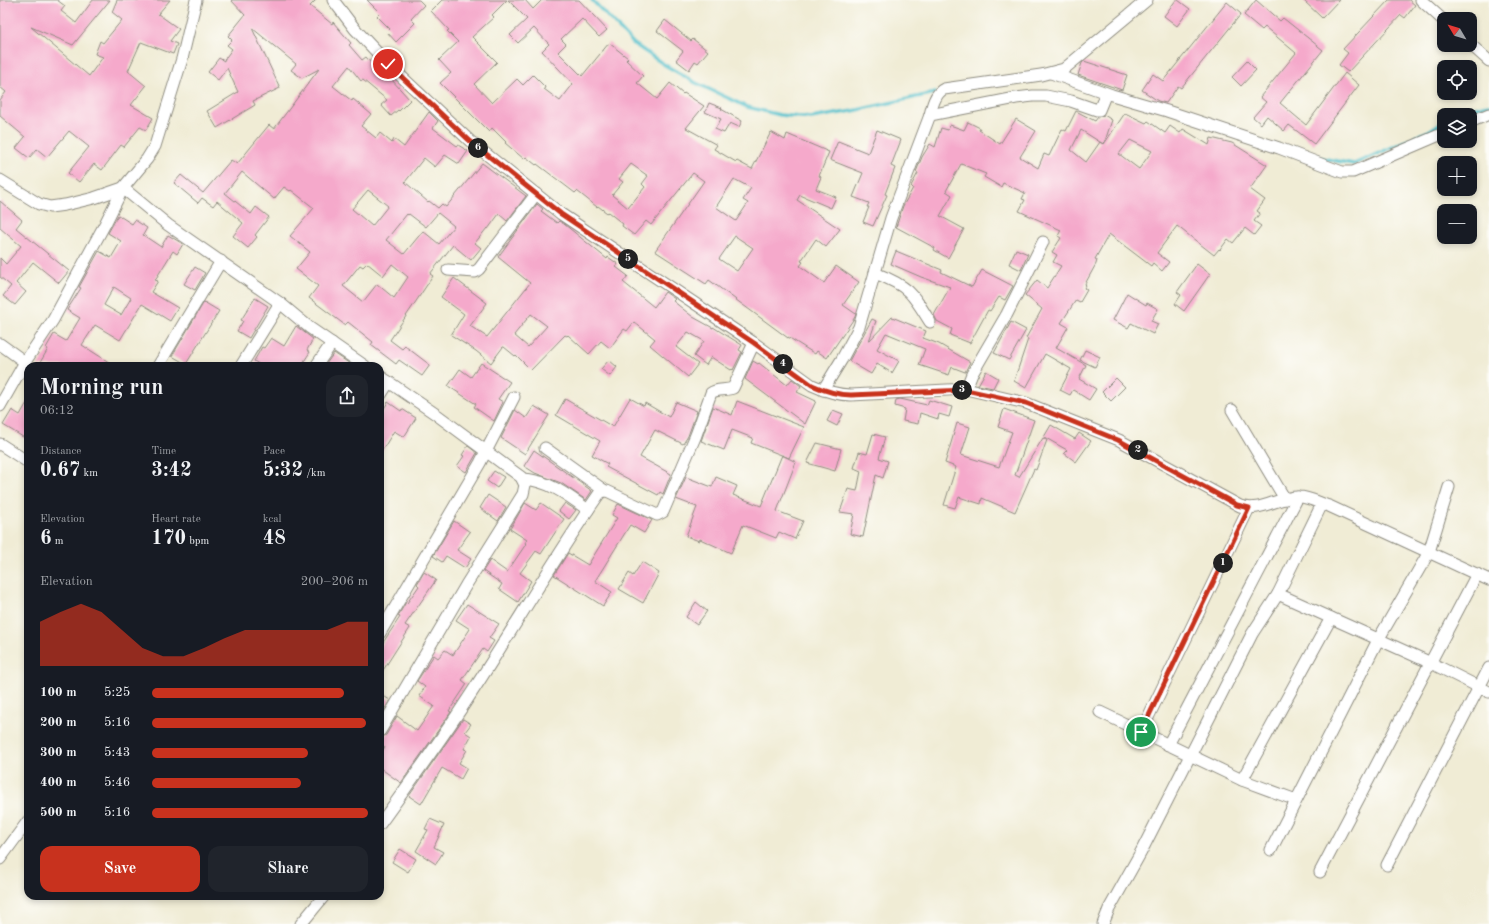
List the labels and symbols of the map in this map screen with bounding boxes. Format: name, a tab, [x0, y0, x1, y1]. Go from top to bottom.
north arrow	[1437, 12, 1477, 52]
pin	[371, 47, 405, 81]
pin: 6	[468, 138, 488, 158]
pin: 5	[618, 249, 638, 269]
pin: 4	[773, 354, 793, 374]
pin: 3	[952, 380, 972, 400]
pin: 2	[1128, 440, 1148, 460]
pin: 1	[1213, 553, 1233, 573]
pin	[1124, 715, 1158, 749]

